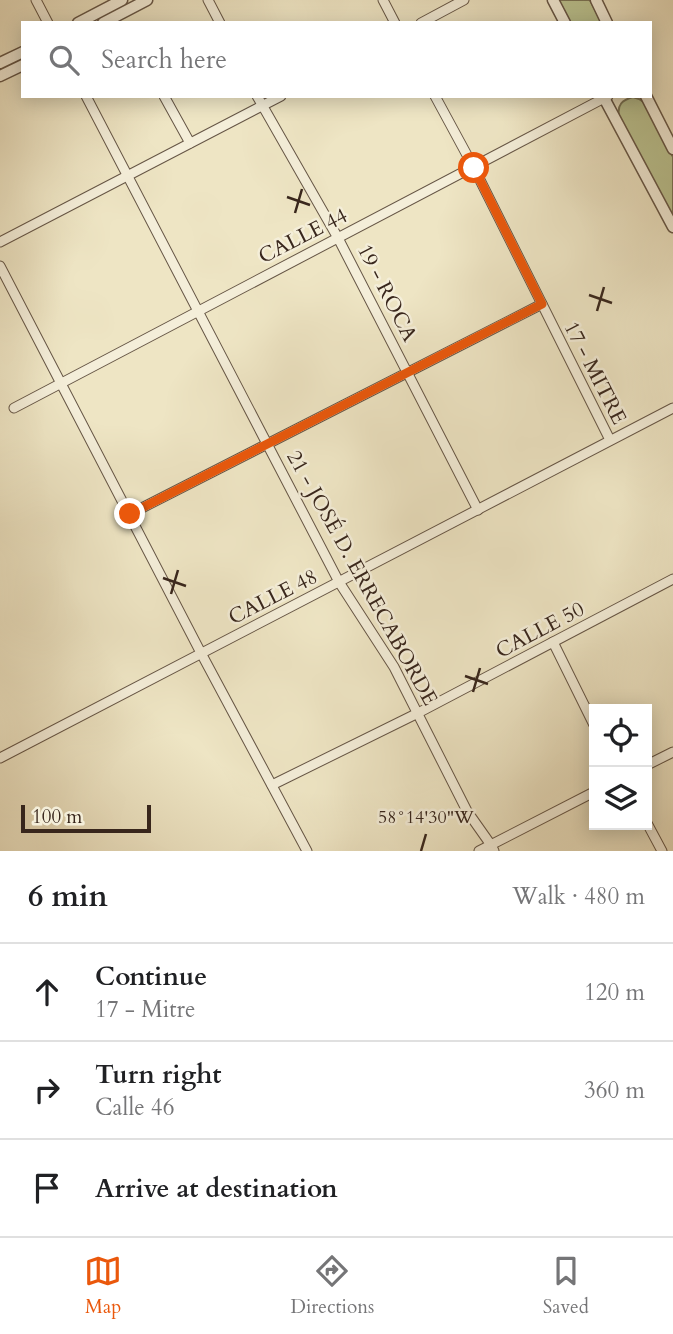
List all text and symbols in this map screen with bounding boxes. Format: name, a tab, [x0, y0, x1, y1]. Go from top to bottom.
search box	[21, 21, 652, 98]
icon: search	[45, 41, 83, 79]
text: Search here	[101, 42, 227, 77]
route start	[458, 152, 489, 183]
street label: CALLE 44	[253, 201, 353, 271]
street label: 19 - ROCA	[350, 239, 424, 347]
street label: 17 - MITRE	[557, 317, 633, 430]
street label: 21 - JOSÉ D. ERRECABORDE	[280, 445, 444, 711]
route end	[114, 498, 145, 529]
street label: CALLE 48	[223, 562, 323, 632]
street label: CALLE 50	[491, 595, 589, 665]
map controls	[589, 704, 652, 830]
button: locate	[589, 704, 652, 767]
button: layers	[589, 767, 652, 830]
scale bar	[21, 802, 150, 834]
text: 100 m	[32, 804, 82, 830]
text: 58°14'30"W	[378, 805, 474, 830]
text: 6 min	[28, 876, 108, 917]
text: Walk · 480 m	[512, 881, 645, 912]
text: Continue	[95, 959, 207, 994]
icon: ahead	[28, 973, 66, 1011]
text: 120 m	[584, 977, 645, 1008]
text: 17 - Mitre	[95, 994, 195, 1025]
text: Turn right	[95, 1057, 222, 1092]
icon: right	[28, 1071, 66, 1109]
text: 360 m	[584, 1075, 645, 1106]
text: Calle 46	[95, 1092, 174, 1123]
icon: arrive	[28, 1169, 66, 1207]
text: Arrive at destination	[95, 1171, 338, 1206]
tab: Map	[84, 1252, 122, 1320]
tab: Directions	[291, 1252, 374, 1320]
tab: Saved	[543, 1252, 589, 1320]

